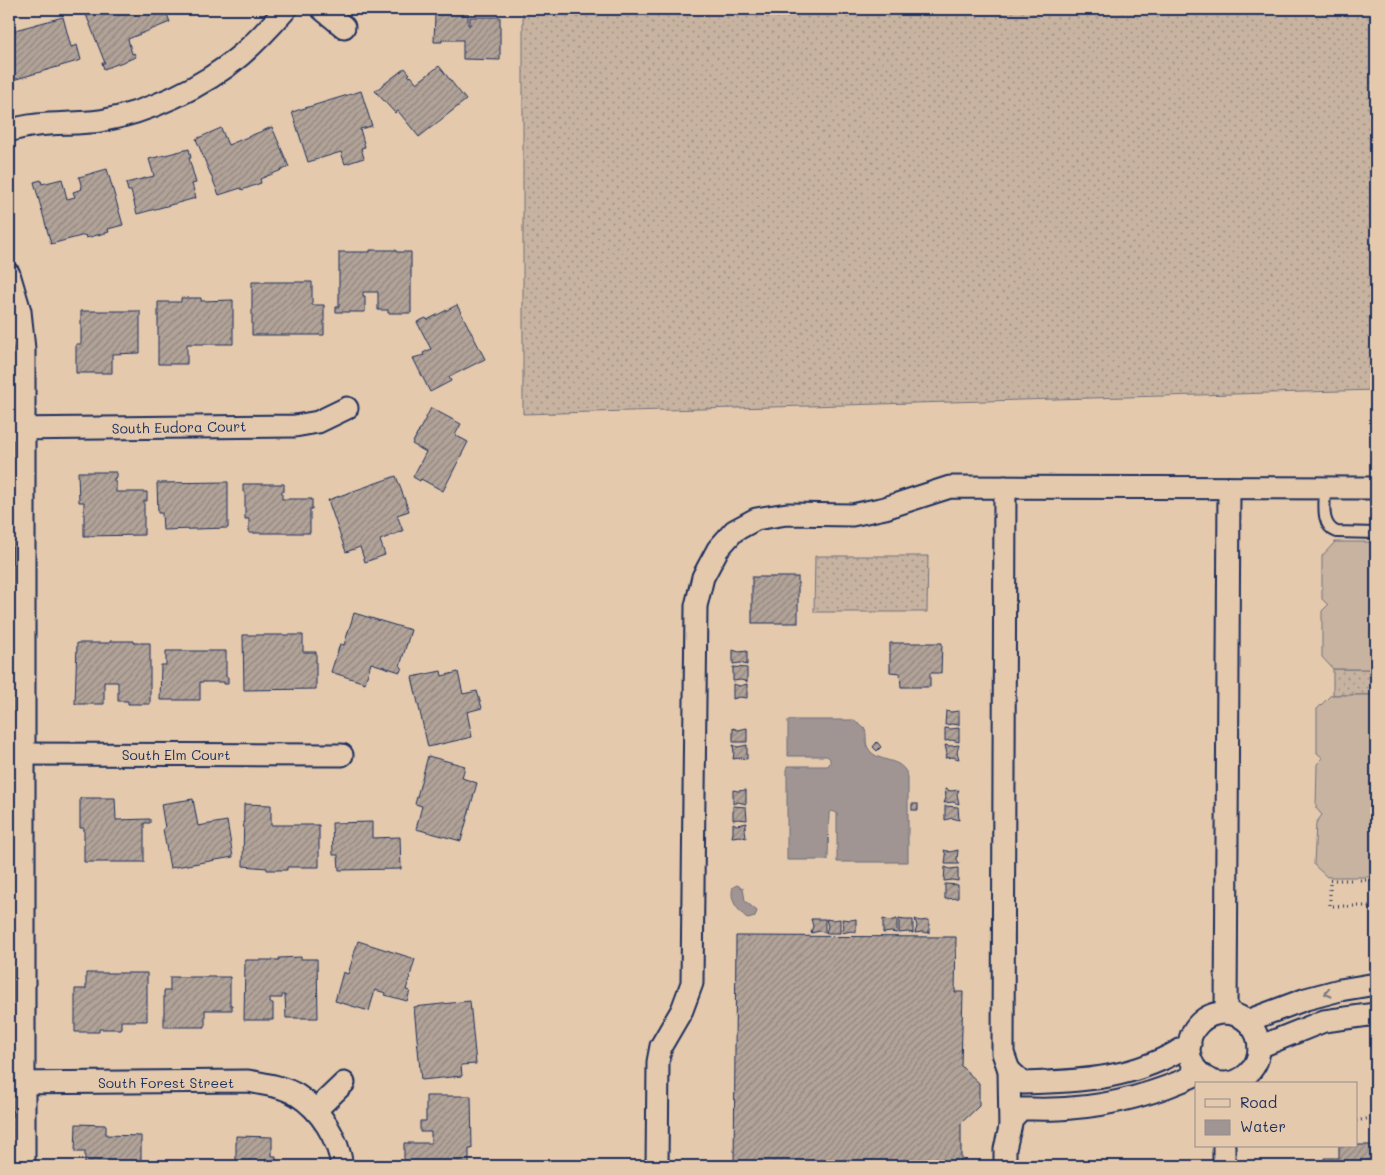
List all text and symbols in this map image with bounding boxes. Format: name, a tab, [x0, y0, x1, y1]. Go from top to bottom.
street label: South Eudora Court	[112, 416, 246, 438]
street label: South Elm Court	[122, 745, 230, 764]
one-way arrow	[1324, 987, 1333, 998]
street label: South Forest Street	[98, 1073, 234, 1092]
legend	[1195, 1082, 1358, 1148]
text: Road	[1240, 1092, 1277, 1112]
text: Water	[1240, 1116, 1286, 1136]

